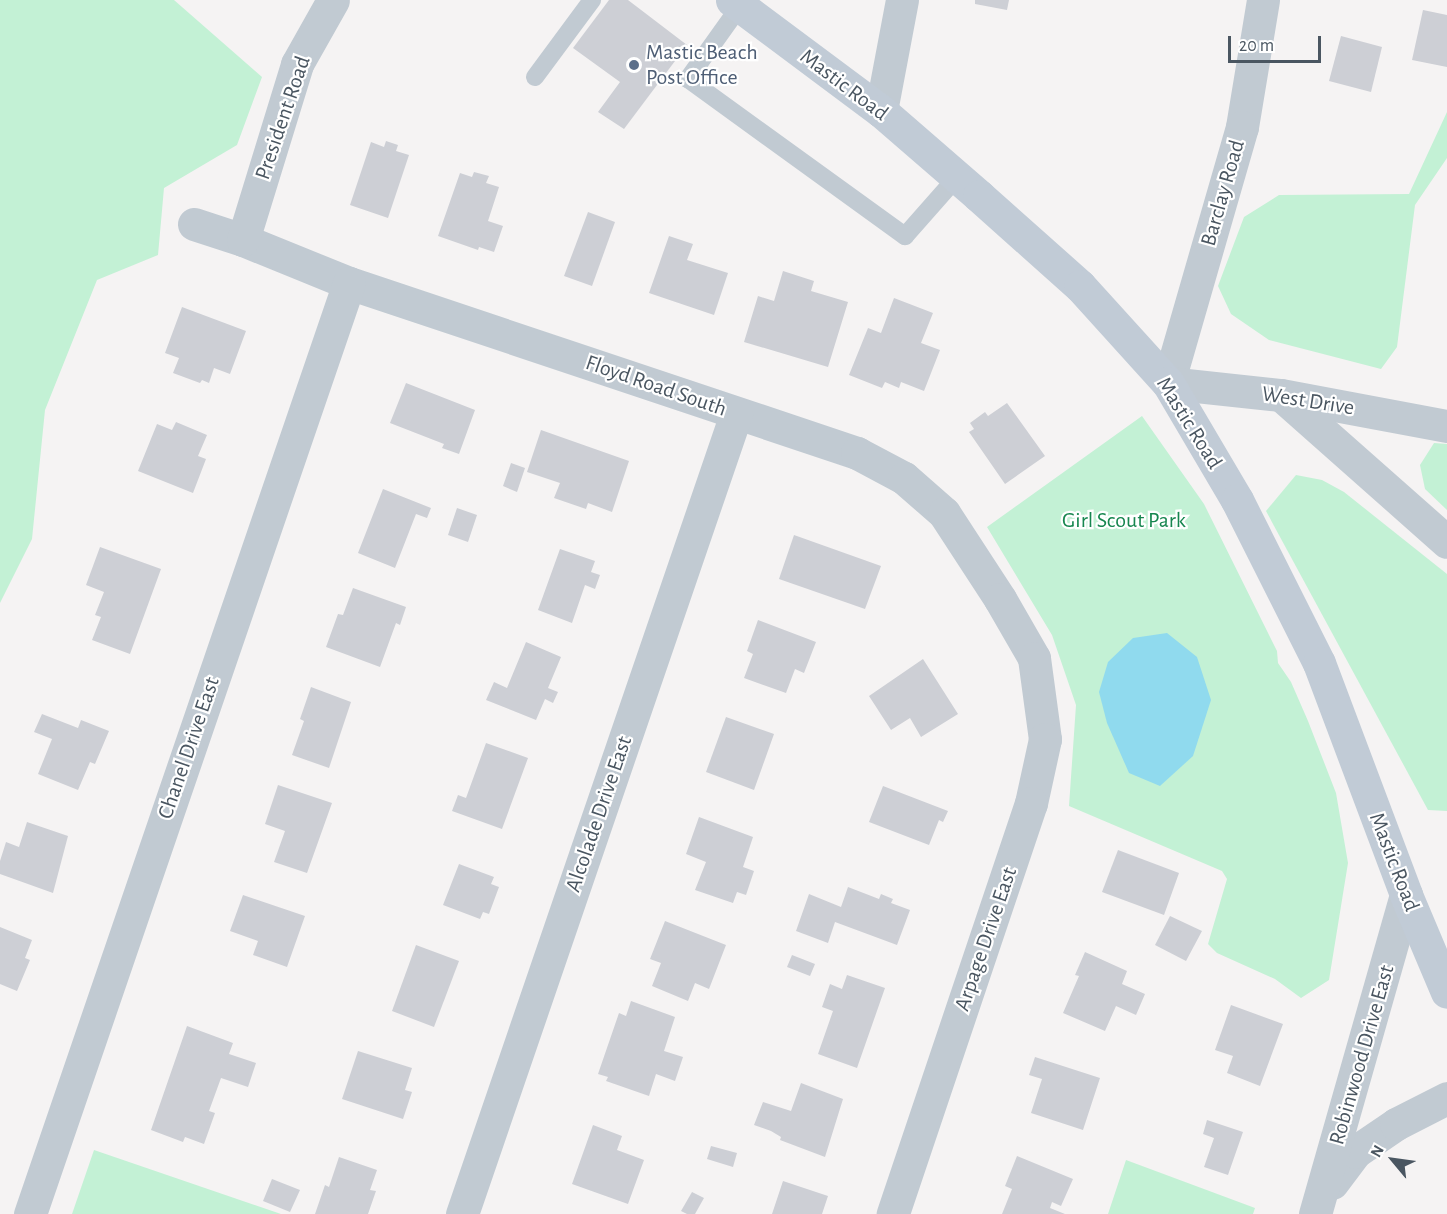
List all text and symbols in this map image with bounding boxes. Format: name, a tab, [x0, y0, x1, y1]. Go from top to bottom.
scale bar	[1231, 24, 1324, 62]
text: 20 m	[1239, 37, 1274, 55]
place label: Mastic Beach Post Office	[646, 39, 758, 90]
street label: Mastic Road	[795, 43, 893, 127]
street label: President Road	[250, 53, 316, 183]
marker: Mastic Beach Post Office	[627, 58, 641, 72]
street label: Barclay Road	[1195, 137, 1251, 249]
street label: Floyd Road South	[582, 350, 730, 422]
street label: Mastic Road	[1150, 372, 1228, 474]
street label: West Drive	[1260, 381, 1356, 421]
park label: Girl Scout Park	[1062, 508, 1186, 534]
street label: Chanel Drive East	[152, 674, 226, 822]
street label: Alcolade Drive East	[560, 733, 638, 895]
street label: Mastic Road	[1363, 809, 1425, 915]
street label: Arpage Drive East	[949, 864, 1023, 1014]
street label: Robinwood Drive East	[1324, 962, 1400, 1148]
north arrow	[1363, 1130, 1423, 1190]
text: N	[1368, 1143, 1387, 1160]

